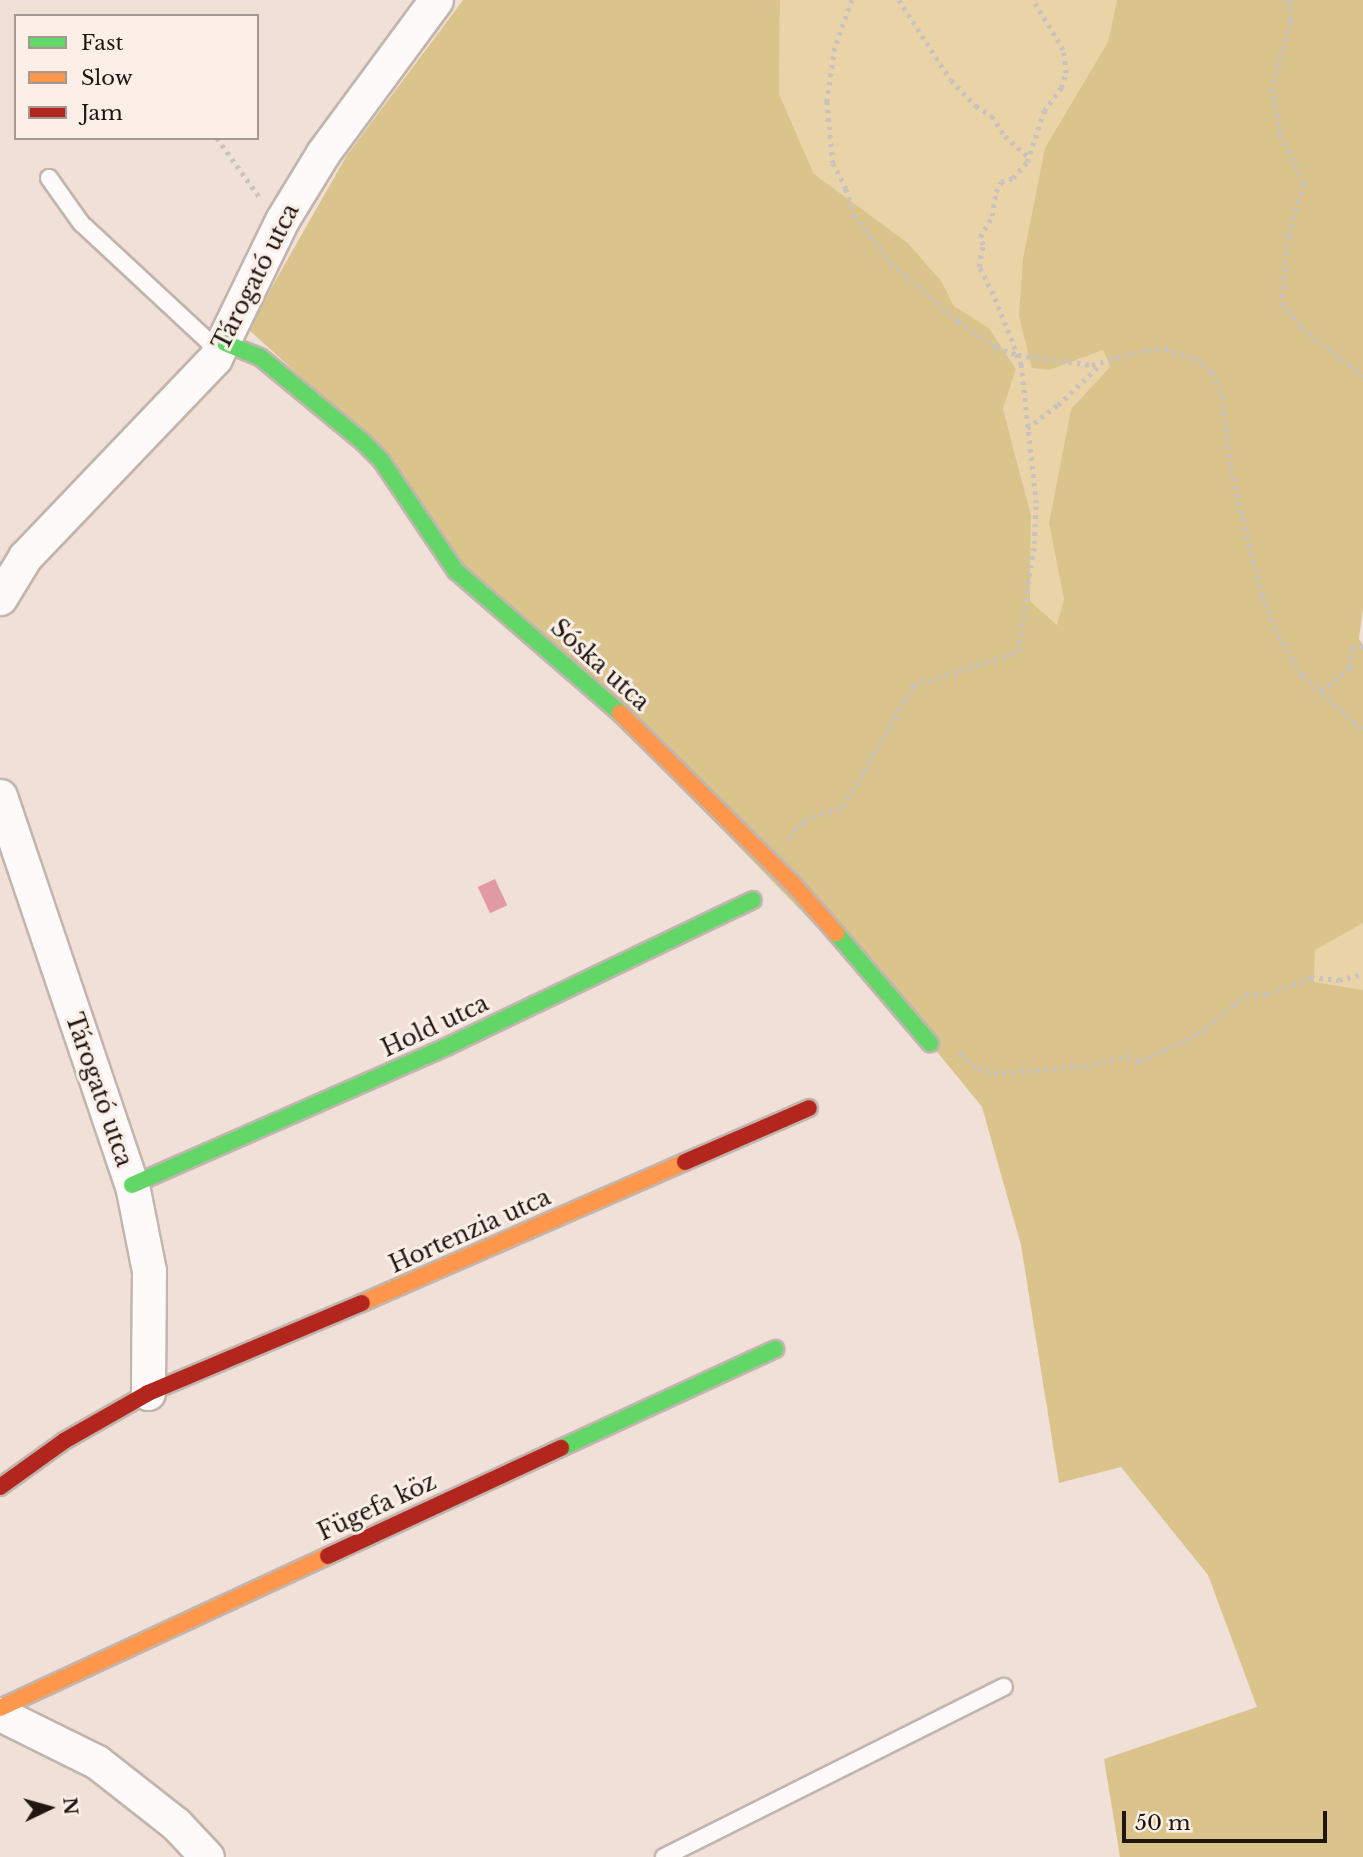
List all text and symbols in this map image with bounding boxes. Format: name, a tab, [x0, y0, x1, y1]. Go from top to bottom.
legend	[14, 14, 259, 140]
text: Fast	[81, 30, 123, 56]
text: Slow	[81, 65, 133, 91]
text: Jam	[81, 100, 123, 126]
street label: Tárogató utca	[207, 199, 305, 355]
street label: Sóska utca	[545, 614, 655, 716]
street label: Hold utca	[377, 989, 493, 1063]
street label: Tárogató utca	[60, 1010, 138, 1170]
street label: Hortenzia utca	[385, 1183, 555, 1279]
street label: Fügefa köz	[313, 1468, 441, 1546]
north arrow	[14, 1773, 84, 1843]
text: N	[58, 1796, 83, 1816]
scale bar	[1125, 1798, 1330, 1842]
text: 50 m	[1135, 1810, 1190, 1836]

